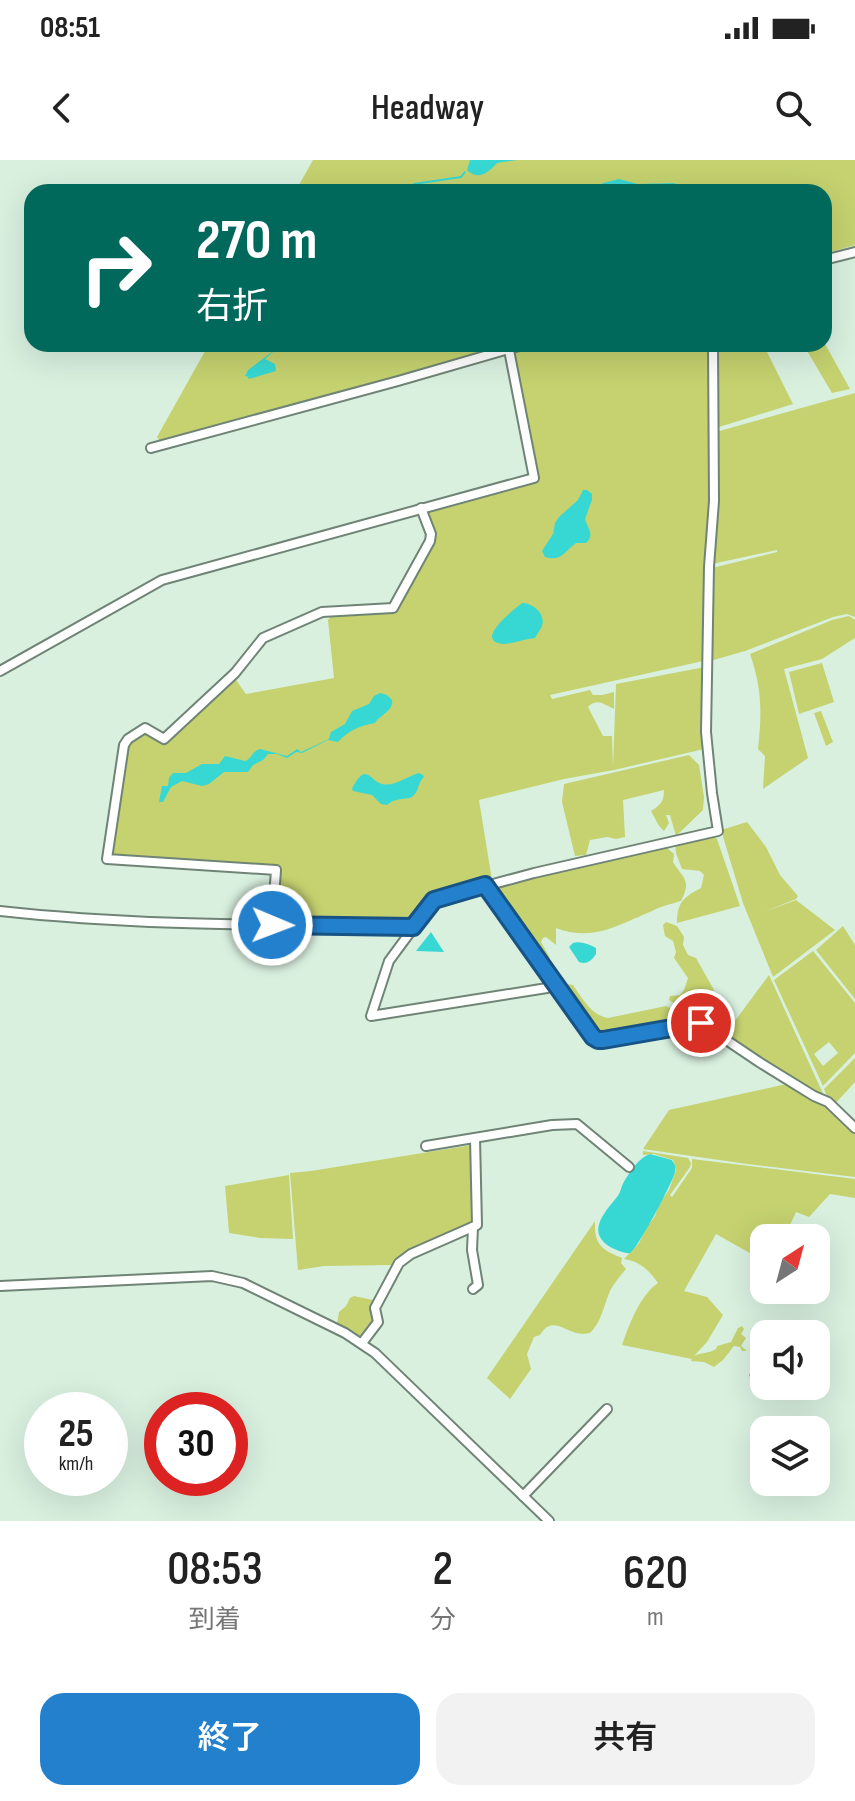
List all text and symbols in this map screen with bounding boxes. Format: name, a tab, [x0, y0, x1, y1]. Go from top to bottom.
text: 08:51	[40, 10, 100, 46]
icon: back	[40, 86, 84, 130]
icon: search	[771, 86, 815, 130]
text: Headway	[371, 87, 484, 130]
text: 270 m	[196, 208, 317, 275]
icon: right	[64, 216, 168, 320]
text: 右折	[196, 286, 268, 329]
position arrow	[230, 883, 314, 967]
pin	[667, 989, 735, 1057]
icon: arrive	[679, 1001, 723, 1045]
north arrow	[750, 1224, 830, 1304]
map controls	[750, 1224, 830, 1496]
button: sound	[750, 1320, 830, 1400]
speed limit sign: 30	[144, 1392, 248, 1496]
text: 25	[58, 1410, 94, 1458]
button: layers	[750, 1416, 830, 1496]
text: km/h	[59, 1452, 93, 1476]
text: 08:53	[167, 1541, 263, 1598]
text: 2	[432, 1541, 453, 1598]
text: 620	[623, 1545, 688, 1602]
text: m	[647, 1602, 664, 1633]
text: 到着	[189, 1605, 241, 1636]
text: 分	[430, 1605, 456, 1636]
button: 終了	[40, 1693, 420, 1785]
button: 共有	[436, 1693, 815, 1785]

